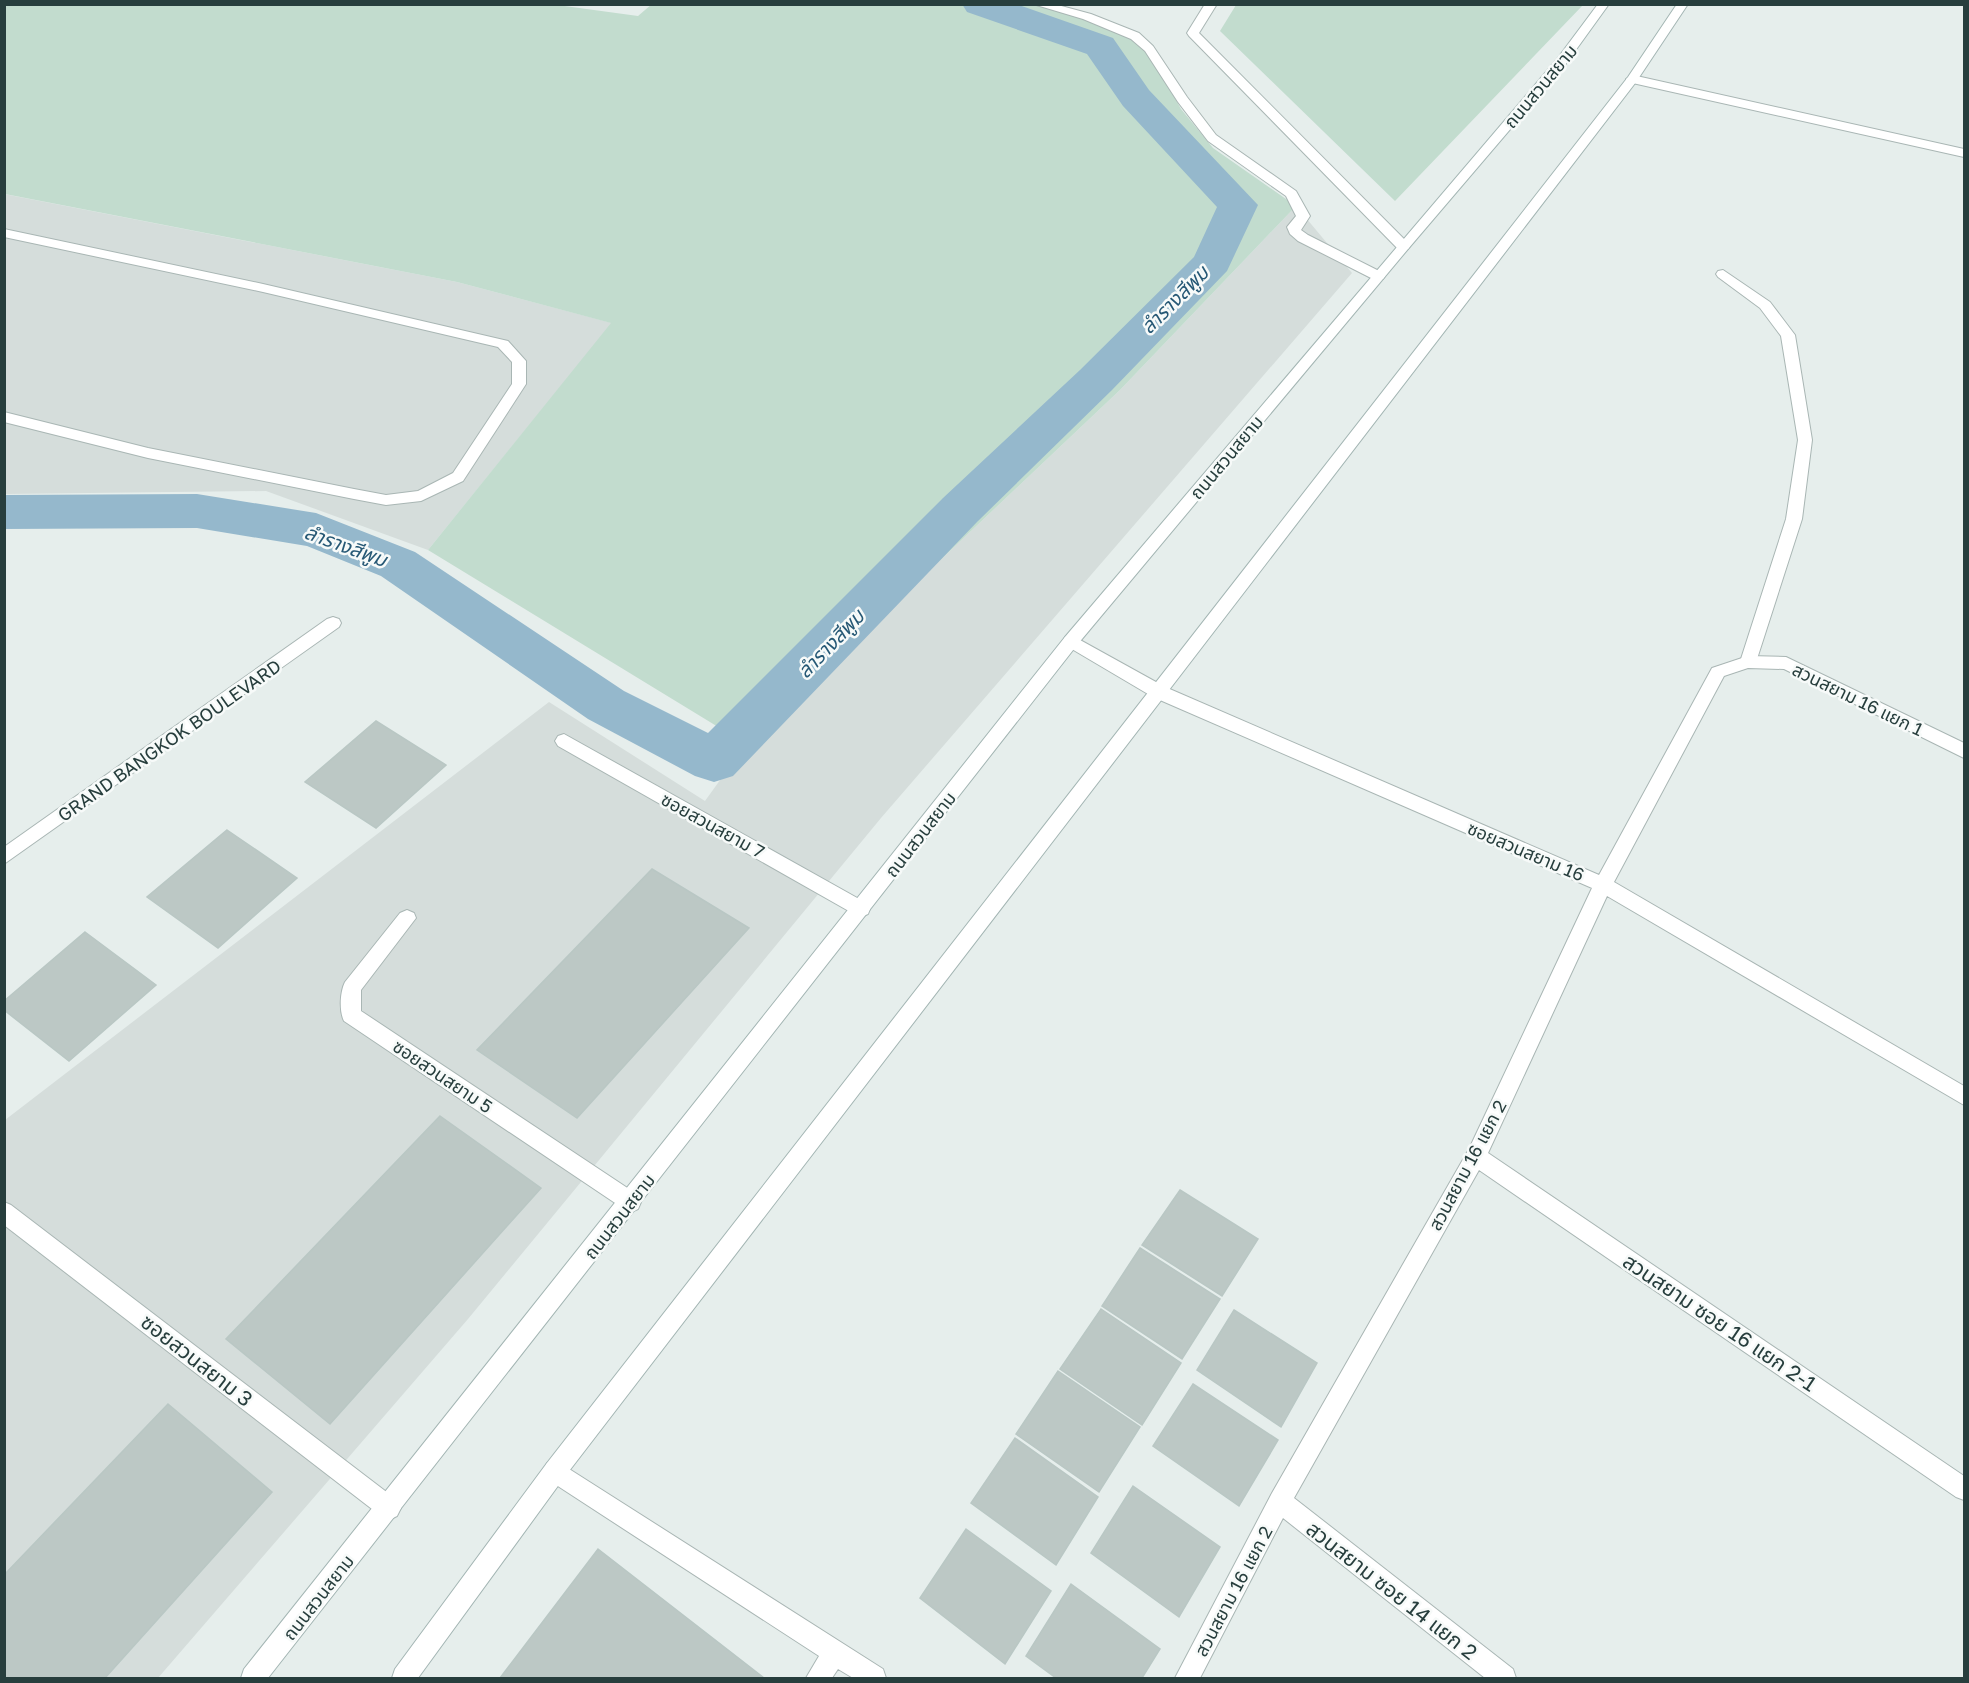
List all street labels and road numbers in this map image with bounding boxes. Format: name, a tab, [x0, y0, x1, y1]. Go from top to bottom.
street label: ถนนสวนสยาม	[1499, 40, 1581, 132]
street label: ถนนสวนสยาม	[1185, 411, 1267, 503]
street label: GRAND BANGKOK BOULEVARD	[53, 654, 285, 826]
street label: สวนสยาม 16 แยก 1	[1789, 658, 1927, 740]
street label: ถนนสวนสยาม	[880, 787, 960, 881]
street label: ซอยสวนสยาม 7	[658, 788, 768, 862]
street label: ซอยสวนสยาม 16	[1464, 817, 1588, 885]
street label: ซอยสวนสยาม 5	[389, 1035, 497, 1117]
street label: สวนสยาม 16 แยก 2	[1423, 1096, 1511, 1234]
street label: ถนนสวนสยาม	[579, 1169, 659, 1263]
street label: สวนสยาม ซอย 16 แยก 2-1	[1618, 1247, 1822, 1397]
street label: ซอยสวนสยาม 3	[136, 1308, 258, 1412]
street label: สวนสยาม ซอย 14 แยก 2	[1301, 1515, 1483, 1665]
street label: สวนสยาม 16 แยก 2	[1189, 1522, 1277, 1660]
street label: ถนนสวนสยาม	[278, 1550, 358, 1644]

